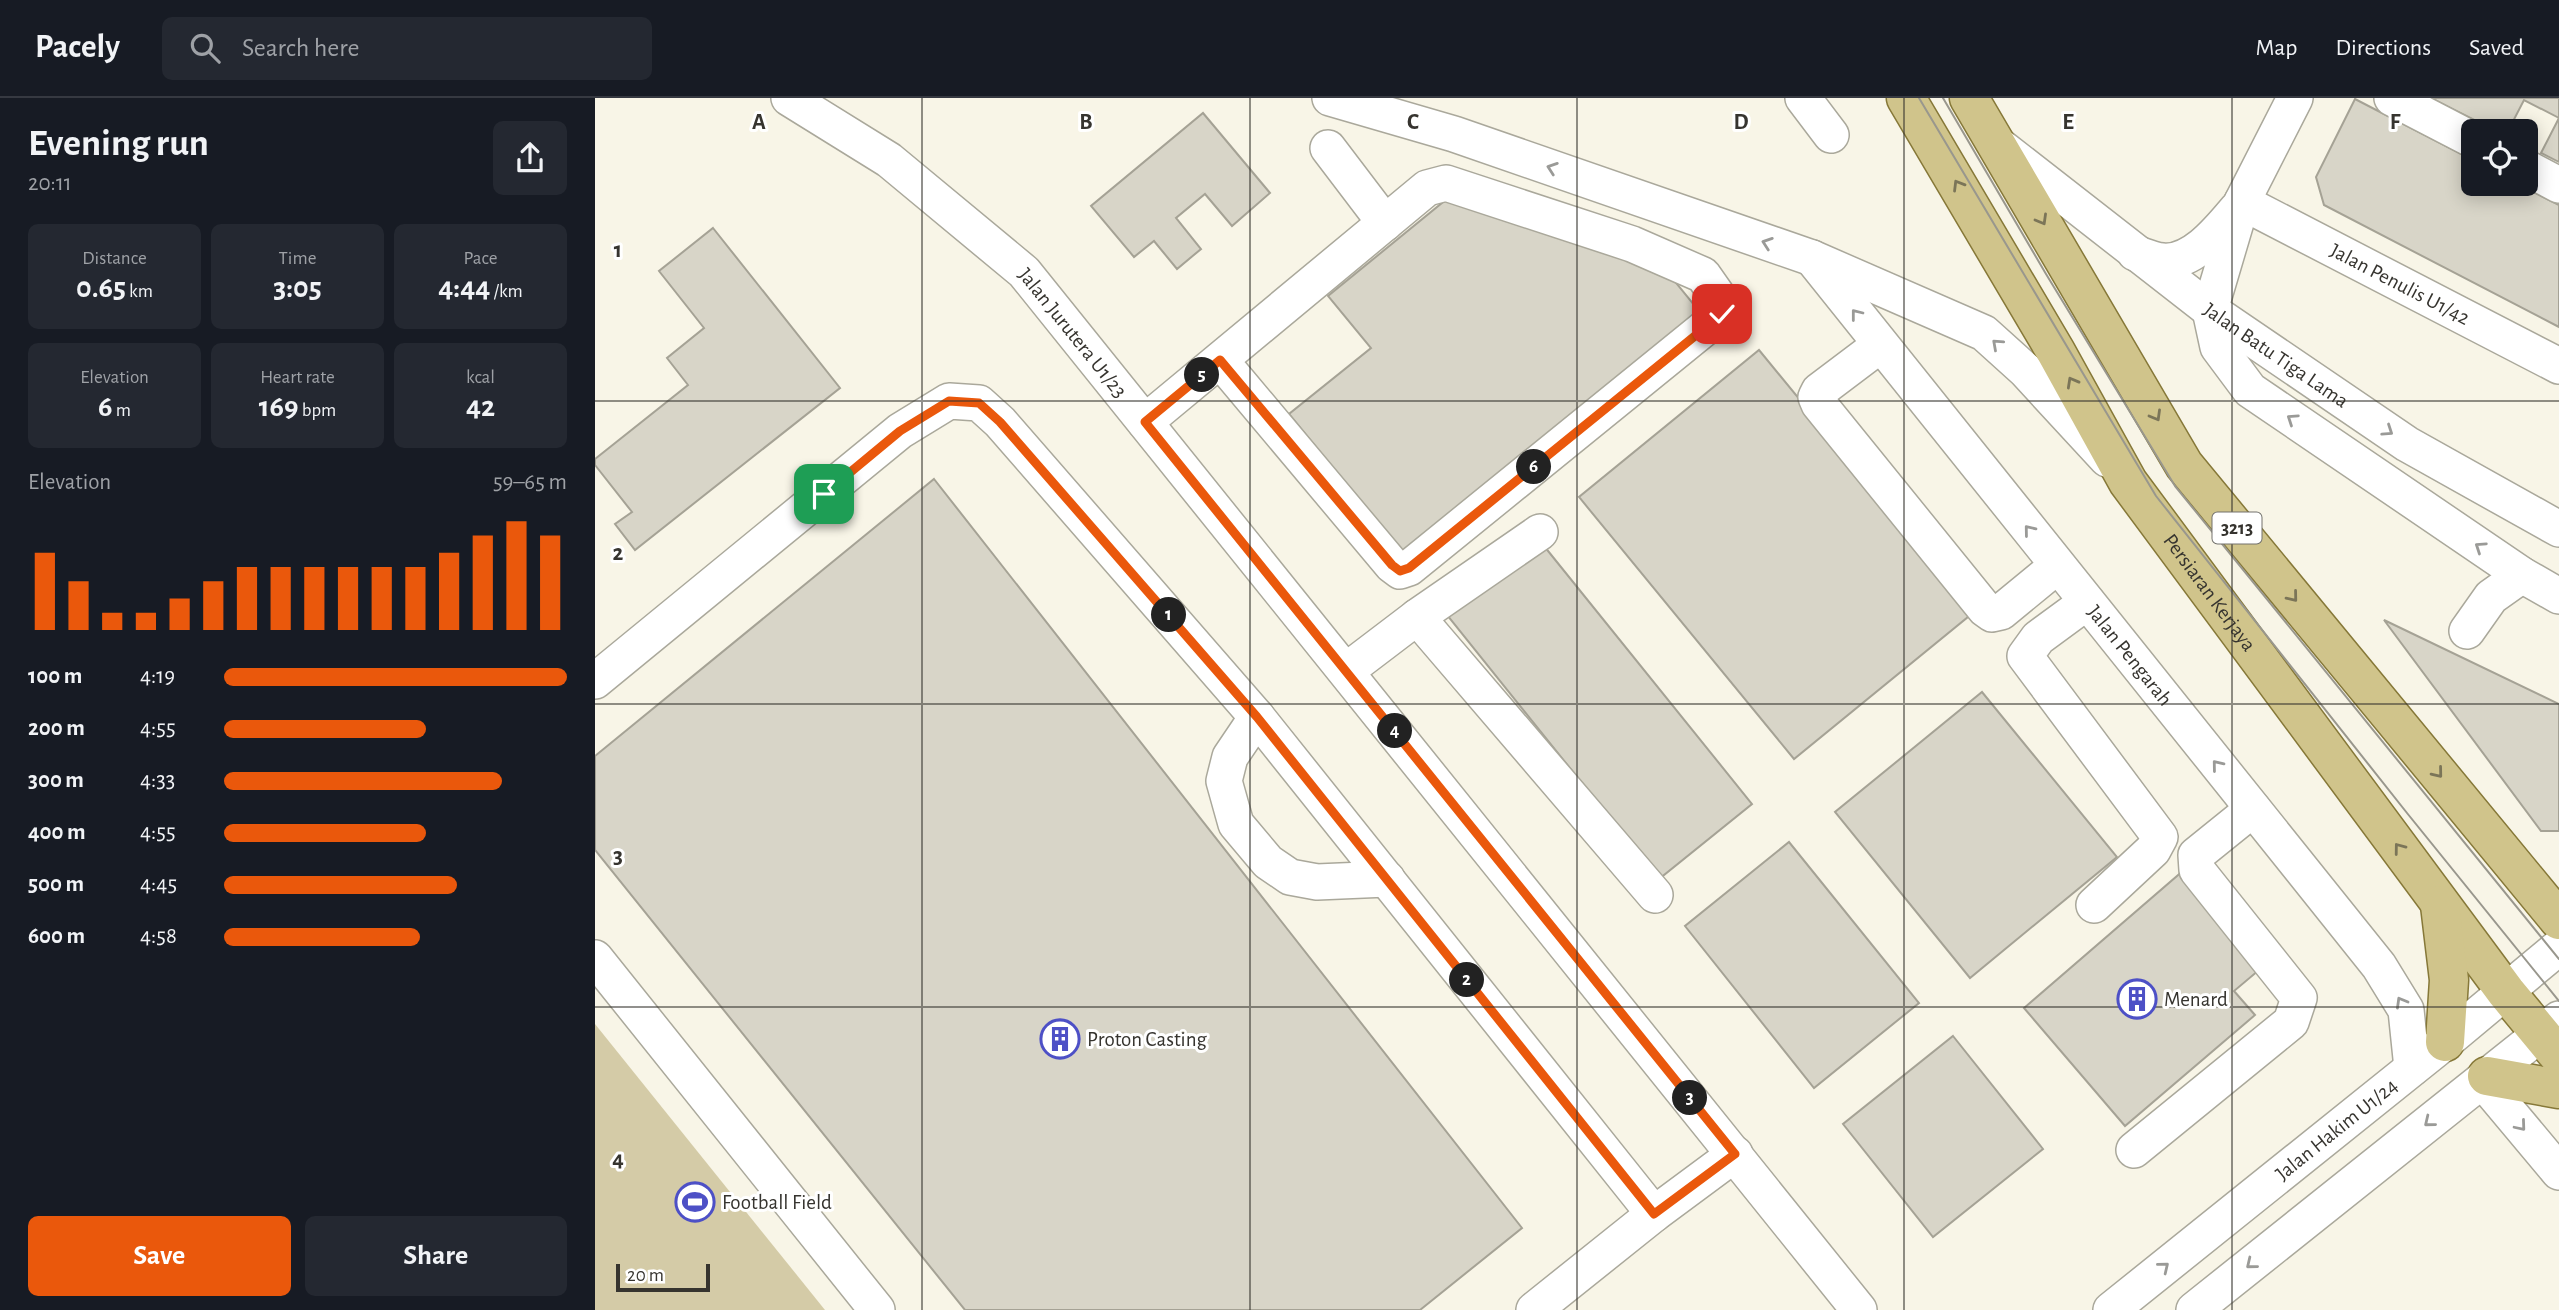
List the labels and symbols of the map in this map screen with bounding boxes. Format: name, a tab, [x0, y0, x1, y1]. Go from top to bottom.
text: A	[752, 111, 766, 134]
text: B	[1079, 111, 1093, 134]
text: C	[1407, 111, 1419, 134]
text: D	[1733, 111, 1749, 134]
text: E	[2062, 111, 2074, 134]
text: F	[2390, 111, 2401, 134]
one-way arrow	[1547, 162, 1559, 176]
one-way arrow	[1953, 180, 1966, 193]
one-way arrow	[2033, 212, 2046, 225]
one-way arrow	[1761, 237, 1774, 251]
text: 1	[614, 239, 622, 262]
street label: Jalan Penulis U1/42	[2327, 239, 2473, 328]
street label: Jalan Jurutera U1/23	[1015, 264, 1131, 401]
pin	[1692, 284, 1752, 344]
street label: Jalan Batu Tiga Lama	[2200, 299, 2353, 412]
one-way arrow	[1852, 309, 1864, 322]
one-way arrow	[1992, 340, 2005, 352]
pin: 5	[1185, 358, 1219, 392]
one-way arrow	[2067, 377, 2081, 389]
one-way arrow	[2148, 409, 2161, 422]
one-way arrow	[2287, 415, 2300, 427]
one-way arrow	[2380, 423, 2393, 435]
pin: 6	[1517, 450, 1551, 484]
pin	[794, 464, 854, 524]
road number: 3213	[2213, 512, 2261, 544]
one-way arrow	[2024, 525, 2037, 537]
street label: Persiaran Kerjaya	[2160, 530, 2260, 655]
text: 2	[613, 542, 624, 565]
one-way arrow	[2475, 543, 2488, 555]
one-way arrow	[2285, 589, 2297, 602]
pin: 1	[1151, 598, 1187, 632]
street label: Jalan Pengarah	[2084, 601, 2177, 709]
pin: 4	[1377, 714, 1413, 748]
one-way arrow	[2213, 760, 2225, 773]
one-way arrow	[2429, 765, 2442, 777]
one-way arrow	[2395, 844, 2408, 856]
text: 3	[613, 845, 623, 868]
pin: 2	[1449, 962, 1485, 998]
building icon: Menard	[2116, 978, 2158, 1020]
place label: Menard	[2164, 989, 2228, 1010]
one-way arrow	[2396, 997, 2409, 1010]
building icon: Proton Casting	[1039, 1018, 1081, 1060]
place label: Proton Casting	[1087, 1029, 1208, 1050]
street label: Jalan Hakim U1/24	[2272, 1074, 2401, 1184]
pin: 3	[1673, 1080, 1707, 1116]
one-way arrow	[2425, 1114, 2437, 1127]
one-way arrow	[2513, 1117, 2525, 1130]
text: 4	[612, 1148, 624, 1171]
sports icon: Football Field	[674, 1181, 716, 1223]
place label: Football Field	[722, 1192, 832, 1213]
one-way arrow	[2247, 1256, 2260, 1268]
scale bar	[616, 1261, 711, 1293]
one-way arrow	[2157, 1263, 2169, 1276]

